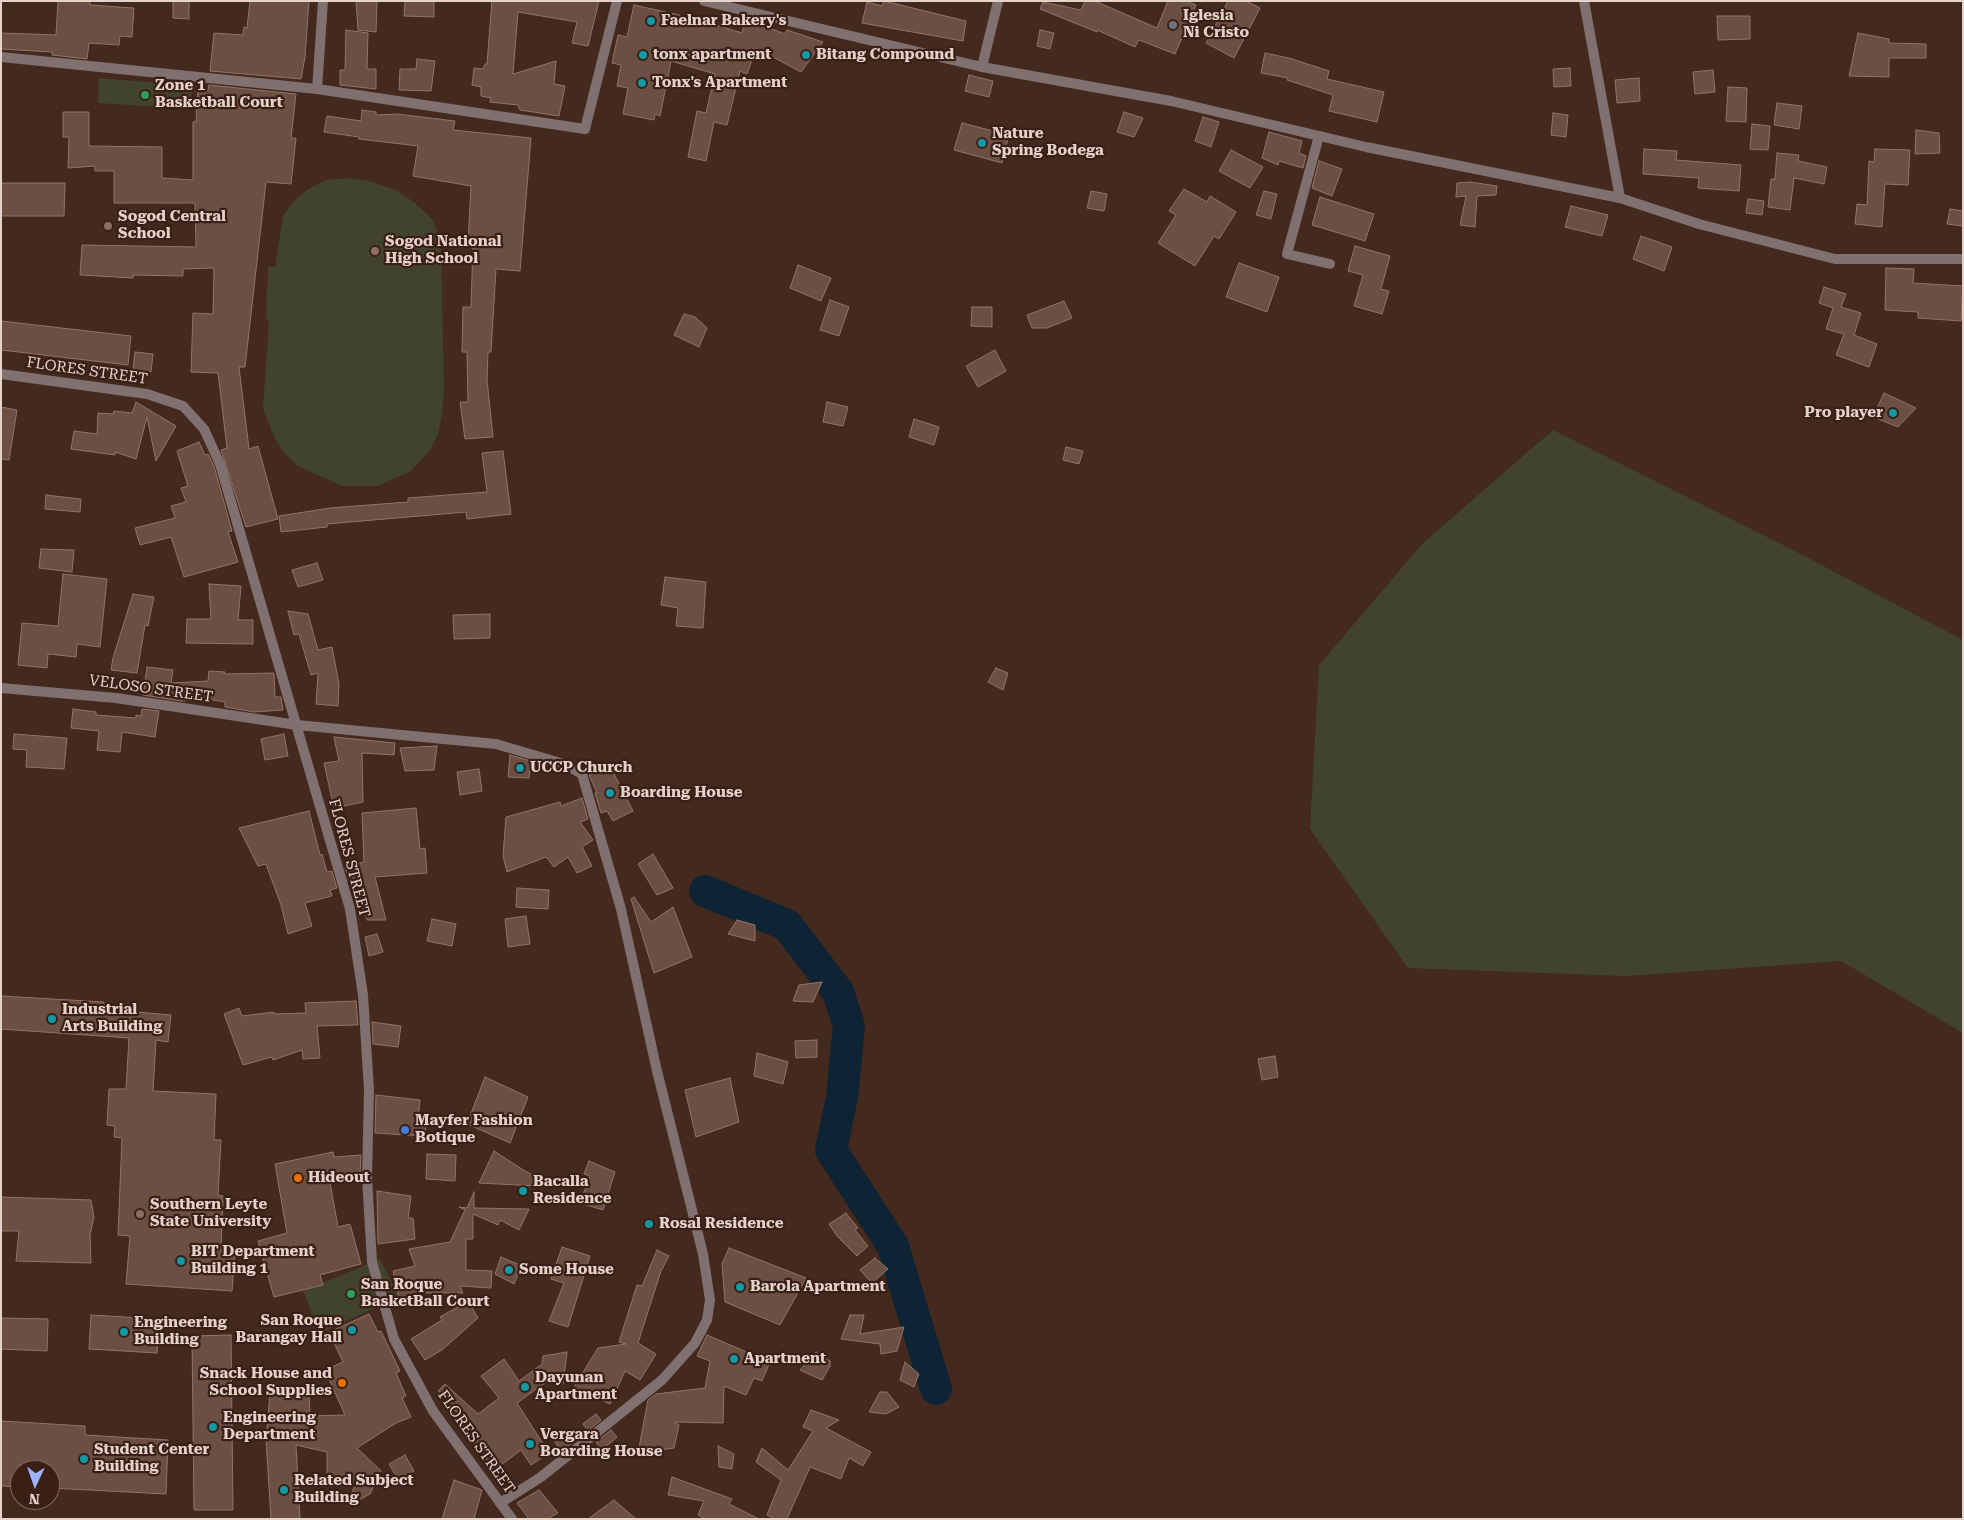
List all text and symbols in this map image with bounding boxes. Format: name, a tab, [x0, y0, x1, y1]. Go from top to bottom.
place label: Iglesia Ni Cristo	[1183, 7, 1249, 42]
place label: Faelnar Bakery's	[661, 12, 787, 30]
marker: Faelnar Bakery's	[645, 15, 657, 27]
marker: Iglesia Ni Cristo	[1167, 19, 1179, 31]
place label: tonx apartment	[653, 46, 771, 64]
place label: Bitang Compound	[816, 46, 954, 64]
marker: tonx apartment	[637, 49, 649, 61]
marker: Bitang Compound	[800, 49, 812, 61]
place label: Tonx's Apartment	[652, 74, 787, 92]
place label: Zone 1 Basketball Court	[155, 77, 283, 112]
marker: Tonx's Apartment	[636, 77, 648, 89]
marker: Zone 1 Basketball Court	[139, 89, 151, 101]
place label: Nature Spring Bodega	[992, 125, 1104, 160]
marker: Nature Spring Bodega	[976, 137, 988, 149]
place label: Sogod Central School	[118, 208, 226, 243]
marker: Sogod Central School	[102, 220, 114, 232]
place label: Sogod National High School	[385, 233, 501, 268]
marker: Sogod National High School	[369, 245, 381, 257]
street label: FLORES STREET	[25, 354, 149, 388]
place label: Pro player	[1804, 404, 1883, 422]
marker: Pro player	[1887, 407, 1899, 419]
street label: VELOSO STREET	[88, 671, 214, 707]
place label: UCCP Church	[530, 759, 633, 777]
marker: UCCP Church	[514, 762, 526, 774]
place label: Boarding House	[620, 784, 743, 802]
marker: Boarding House	[604, 787, 616, 799]
street label: FLORES STREET	[324, 797, 374, 919]
place label: Industrial Arts Building	[62, 1001, 162, 1036]
marker: Industrial Arts Building	[46, 1013, 58, 1025]
place label: Mayfer Fashion Botique	[415, 1112, 533, 1147]
marker: Mayfer Fashion Botique	[399, 1124, 411, 1136]
place label: Hideout	[308, 1169, 370, 1187]
marker: Hideout	[292, 1172, 304, 1184]
place label: Bacalla Residence	[533, 1173, 612, 1208]
marker: Bacalla Residence	[517, 1185, 529, 1197]
place label: Southern Leyte State University	[150, 1196, 271, 1231]
marker: Southern Leyte State University	[134, 1208, 146, 1220]
place label: Rosal Residence	[659, 1215, 783, 1233]
marker: Rosal Residence	[643, 1218, 655, 1230]
place label: BIT Department Building 1	[191, 1243, 315, 1278]
marker: BIT Department Building 1	[175, 1255, 187, 1267]
place label: Some House	[519, 1261, 614, 1279]
marker: Some House	[503, 1264, 515, 1276]
place label: San Roque BasketBall Court	[361, 1276, 490, 1311]
place label: Barola Apartment	[750, 1278, 886, 1296]
marker: Barola Apartment	[734, 1281, 746, 1293]
marker: San Roque BasketBall Court	[345, 1288, 357, 1300]
place label: San Roque Barangay Hall	[235, 1312, 342, 1347]
place label: Engineering Building	[134, 1314, 227, 1349]
marker: San Roque Barangay Hall	[346, 1324, 358, 1336]
marker: Engineering Building	[118, 1326, 130, 1338]
place label: Apartment	[744, 1350, 826, 1368]
marker: Apartment	[728, 1353, 740, 1365]
place label: Snack House and School Supplies	[200, 1365, 332, 1400]
place label: Dayunan Apartment	[535, 1369, 617, 1404]
marker: Snack House and School Supplies	[336, 1377, 348, 1389]
marker: Dayunan Apartment	[519, 1381, 531, 1393]
street label: FLORES STREET	[434, 1387, 518, 1497]
place label: Engineering Department	[223, 1409, 316, 1444]
marker: Engineering Department	[207, 1421, 219, 1433]
place label: Vergara Boarding House	[540, 1426, 663, 1461]
marker: Vergara Boarding House	[524, 1438, 536, 1450]
place label: Student Center Building	[94, 1441, 209, 1476]
marker: Student Center Building	[78, 1453, 90, 1465]
north arrow	[10, 1460, 60, 1510]
place label: Related Subject Building	[294, 1472, 414, 1507]
marker: Related Subject Building	[278, 1484, 290, 1496]
text: N	[28, 1491, 40, 1507]

